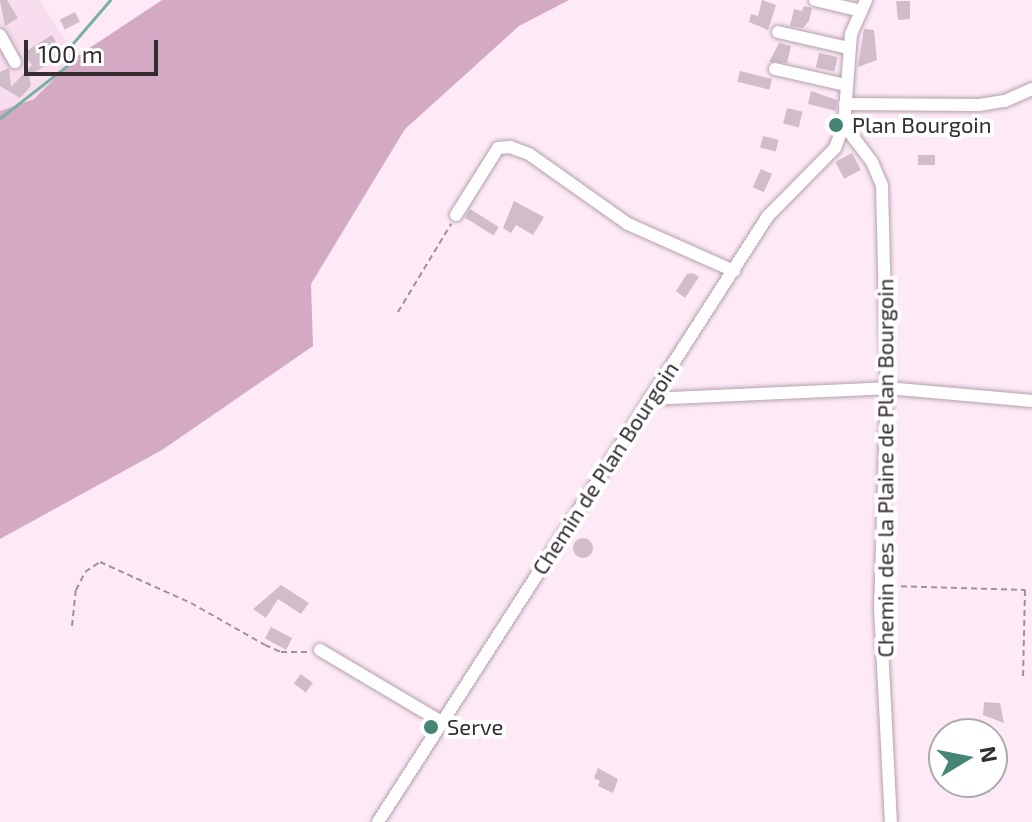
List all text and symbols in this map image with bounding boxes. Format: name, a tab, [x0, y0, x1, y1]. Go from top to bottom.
scale bar	[28, 24, 162, 74]
text: 100 m	[38, 39, 103, 68]
place label: Plan Bourgoin	[852, 112, 992, 138]
marker: Plan Bourgoin	[827, 116, 845, 134]
street label: Chemin des la Plaine de Plan Bourgoin	[872, 278, 898, 658]
street label: Chemin de Plan Bourgoin	[526, 357, 684, 579]
place label: Serve	[447, 714, 503, 740]
marker: Serve	[422, 718, 440, 736]
north arrow	[928, 718, 1008, 798]
text: N	[975, 744, 1004, 764]

